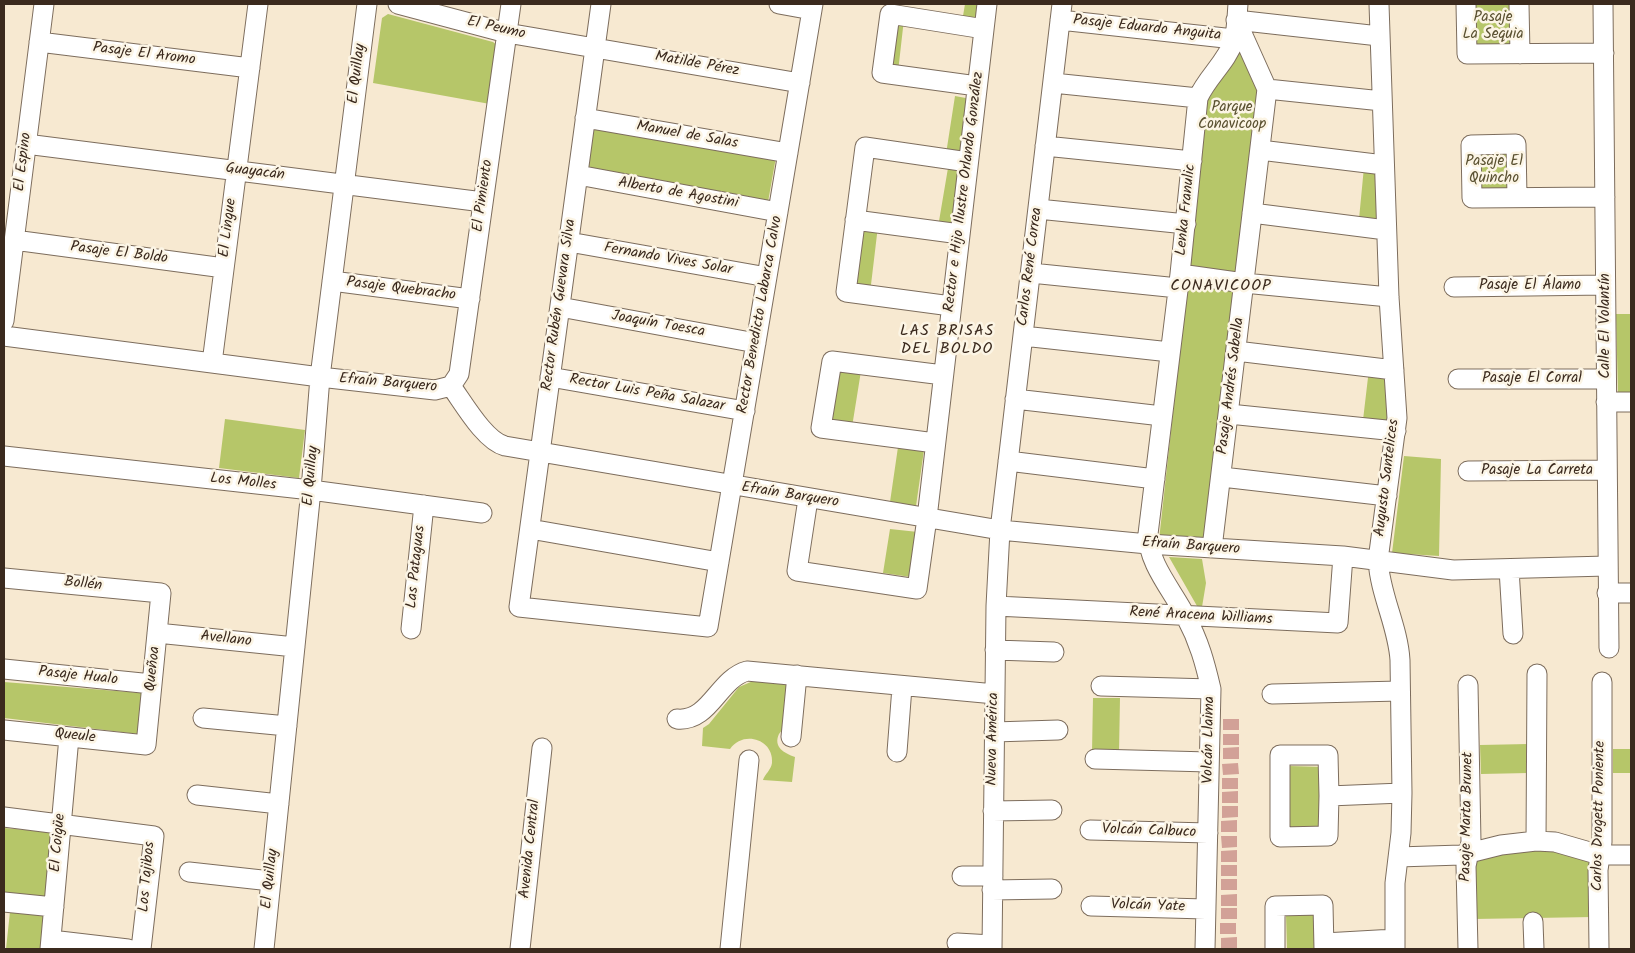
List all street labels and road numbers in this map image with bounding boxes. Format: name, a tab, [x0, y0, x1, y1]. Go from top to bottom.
street label: Pasaje Eduardo Anguita	[1072, 12, 1222, 46]
street label: El Peumo	[465, 14, 527, 44]
street label: Pasaje El Aromo	[92, 40, 196, 70]
street label: El Quillay	[345, 43, 371, 105]
street label: Matilde Pérez	[653, 49, 741, 81]
street label: Rector e Hijo Ilustre Orlando González	[941, 71, 989, 313]
street label: Manuel de Salas	[635, 118, 739, 154]
street label: El Espino	[11, 132, 37, 192]
street label: El Pimiento	[470, 159, 498, 233]
street label: Guayacán	[225, 160, 285, 186]
street label: Lenka Franulic	[1173, 163, 1201, 257]
street label: Alberto de Agostini	[617, 175, 739, 213]
street label: El Lingue	[216, 197, 242, 259]
street label: Carlos René Correa	[1015, 207, 1047, 327]
street label: Rector Benedicto Labarca Calvo	[735, 215, 787, 415]
street label: Rector Rubén Guevara Silva	[539, 218, 581, 392]
street label: Pasaje El Boldo	[69, 239, 169, 269]
street label: Fernando Vives Solar	[602, 240, 734, 280]
street label: Calle El Volantín	[1597, 273, 1615, 379]
street label: Pasaje Quebracho	[345, 274, 457, 306]
street label: Pasaje El Álamo	[1479, 277, 1581, 295]
street label: Joaquín Toesca	[610, 308, 706, 342]
street label: Pasaje Andrés Sabella	[1215, 317, 1249, 455]
street label: Pasaje El Corral	[1482, 370, 1582, 388]
street label: Efraín Barquero	[338, 371, 438, 397]
street label: Rector Luis Peña Salazar	[568, 371, 726, 417]
street label: Augusto Santelices	[1372, 418, 1404, 538]
street label: El Quillay	[300, 445, 324, 507]
street label: Pasaje La Carreta	[1481, 462, 1593, 480]
street label: Los Molles	[209, 471, 277, 495]
street label: Efraín Barquero	[740, 479, 840, 513]
street label: Las Pataguas	[404, 525, 430, 609]
street label: Efraín Barquero	[1141, 535, 1241, 559]
street label: Bollén	[63, 574, 103, 596]
street label: René Aracena Williams	[1129, 604, 1273, 630]
street label: Avellano	[200, 628, 252, 652]
street label: Queñoa	[143, 645, 165, 693]
street label: Pasaje Hualo	[37, 664, 119, 690]
street label: Nueva América	[984, 692, 1004, 786]
street label: Volcán Llaima	[1200, 696, 1220, 784]
street label: Queule	[54, 726, 96, 748]
street label: Carlos Drogett Poniente	[1590, 741, 1610, 891]
street label: Pasaje Marta Brunet	[1458, 752, 1478, 882]
street label: Avenida Central	[517, 799, 545, 899]
street label: El Coigüe	[47, 813, 71, 873]
street label: Volcán Calbuco	[1101, 821, 1197, 843]
street label: Los Tajibos	[136, 841, 160, 913]
street label: El Quillay	[259, 848, 283, 910]
street label: Volcán Yate	[1110, 897, 1186, 917]

